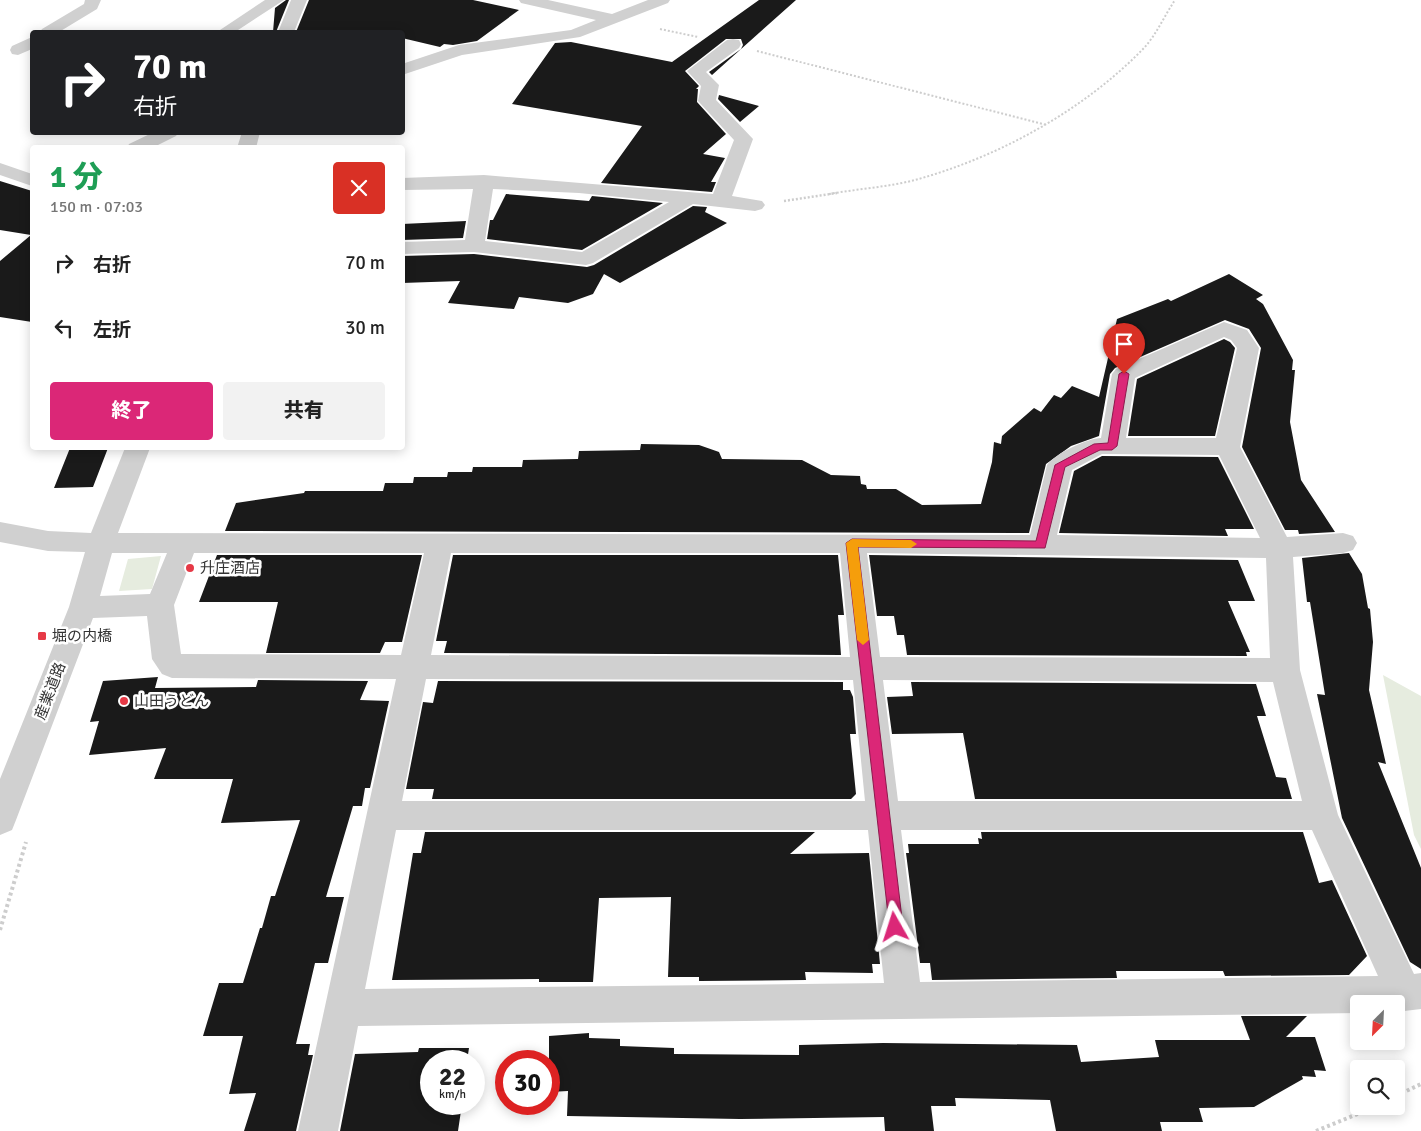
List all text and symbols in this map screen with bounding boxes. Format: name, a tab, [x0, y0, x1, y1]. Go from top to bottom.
text: 70 m	[133, 45, 207, 88]
icon: right	[50, 50, 115, 115]
text: 右折	[133, 93, 177, 120]
text: 1 分	[50, 159, 103, 196]
button: close	[333, 162, 385, 214]
text: 150 m · 07:03	[50, 197, 143, 217]
icon: right	[50, 249, 78, 277]
text: 70 m	[345, 251, 385, 275]
text: 右折	[93, 253, 131, 277]
icon: left	[50, 314, 78, 342]
text: 30 m	[345, 316, 385, 340]
text: 左折	[93, 318, 131, 342]
pin	[1103, 323, 1145, 374]
icon: arrive	[1110, 330, 1138, 358]
button: 終了	[50, 382, 213, 440]
button: 共有	[223, 382, 385, 440]
place label: 升庄酒店	[200, 559, 260, 577]
marker: 升庄酒店	[184, 562, 196, 574]
place label: 堀の内橋	[52, 627, 112, 645]
marker: 堀の内橋	[36, 630, 48, 642]
street label: 産業道路	[31, 660, 69, 722]
place label: 山田うどん	[134, 692, 209, 710]
marker: 山田うどん	[118, 695, 130, 707]
position arrow	[868, 900, 920, 952]
north arrow	[1350, 995, 1405, 1050]
map controls	[1350, 995, 1405, 1115]
speed limit sign: 30	[495, 1050, 560, 1115]
button: search	[1350, 1060, 1405, 1115]
text: 22	[439, 1061, 466, 1092]
text: km/h	[439, 1087, 466, 1102]

